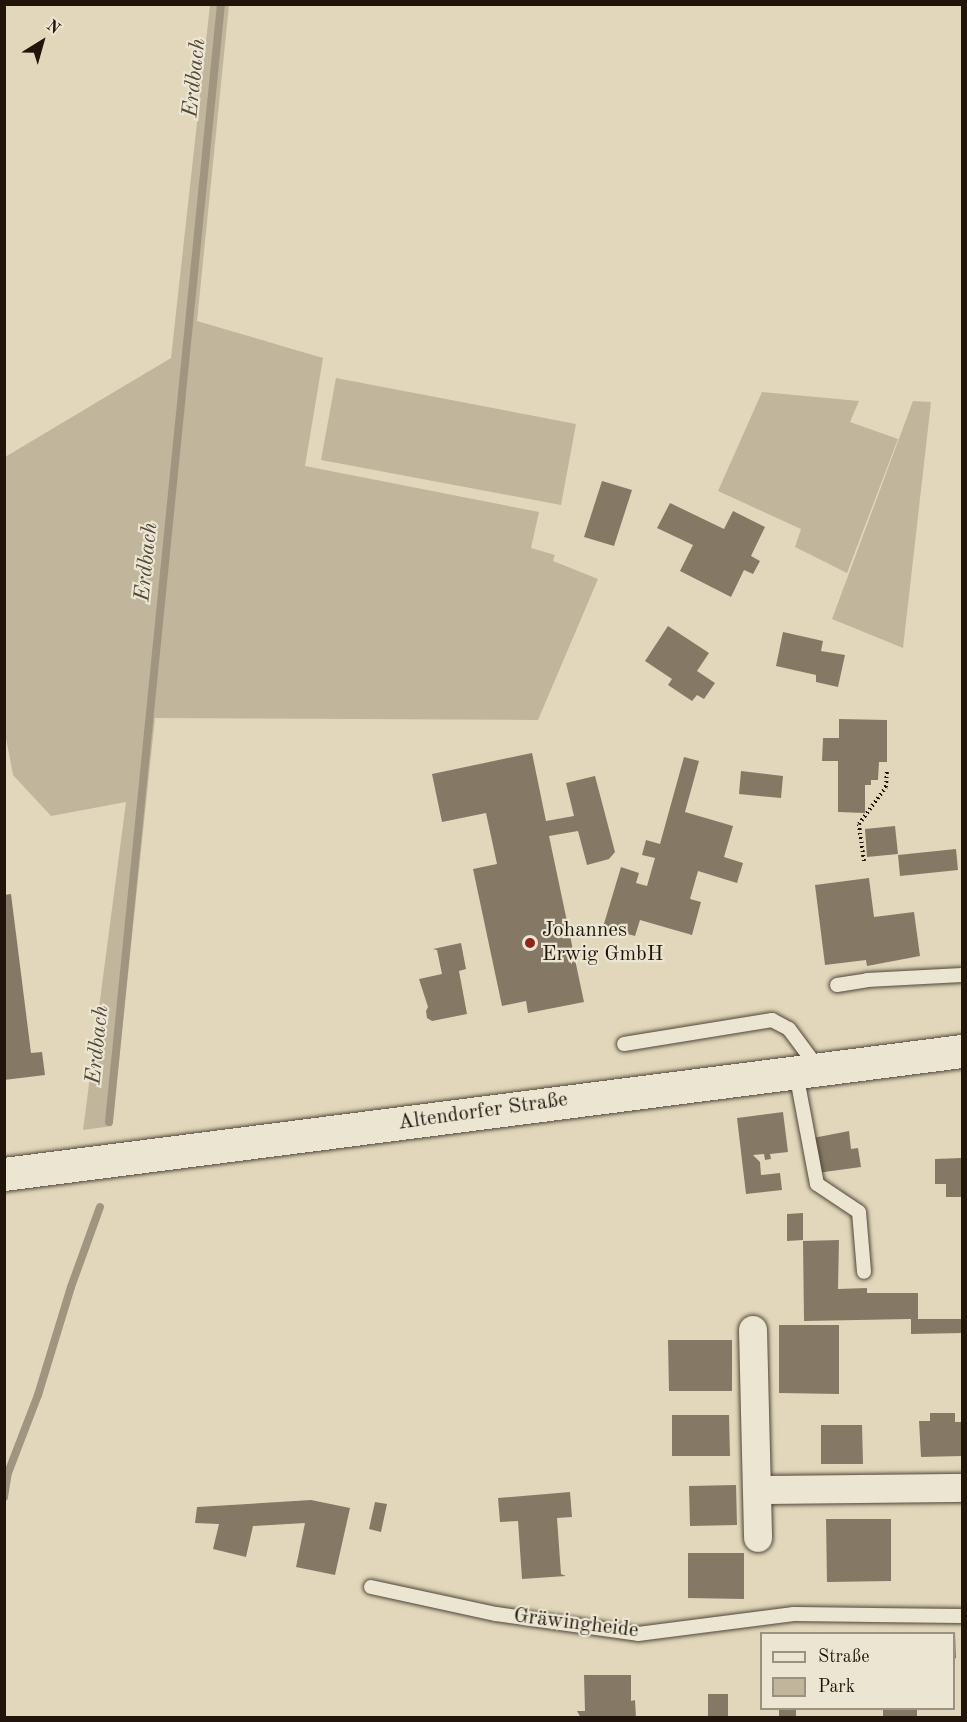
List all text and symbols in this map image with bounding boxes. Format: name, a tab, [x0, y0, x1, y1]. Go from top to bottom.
north arrow	[12, 12, 72, 72]
text: N	[43, 18, 63, 38]
water label: Erdbach	[178, 37, 212, 119]
water label: Erdbach	[130, 521, 164, 603]
place label: Johannes Erwig GmbH	[542, 918, 663, 968]
marker: Johannes Erwig GmbH	[523, 936, 537, 950]
water label: Erdbach	[81, 1004, 115, 1086]
street label: Altendorfer Straße	[396, 1088, 570, 1136]
street label: Gräwingheide	[512, 1604, 640, 1644]
legend	[760, 1632, 955, 1710]
text: Straße	[818, 1648, 869, 1666]
text: Park	[818, 1678, 855, 1696]

